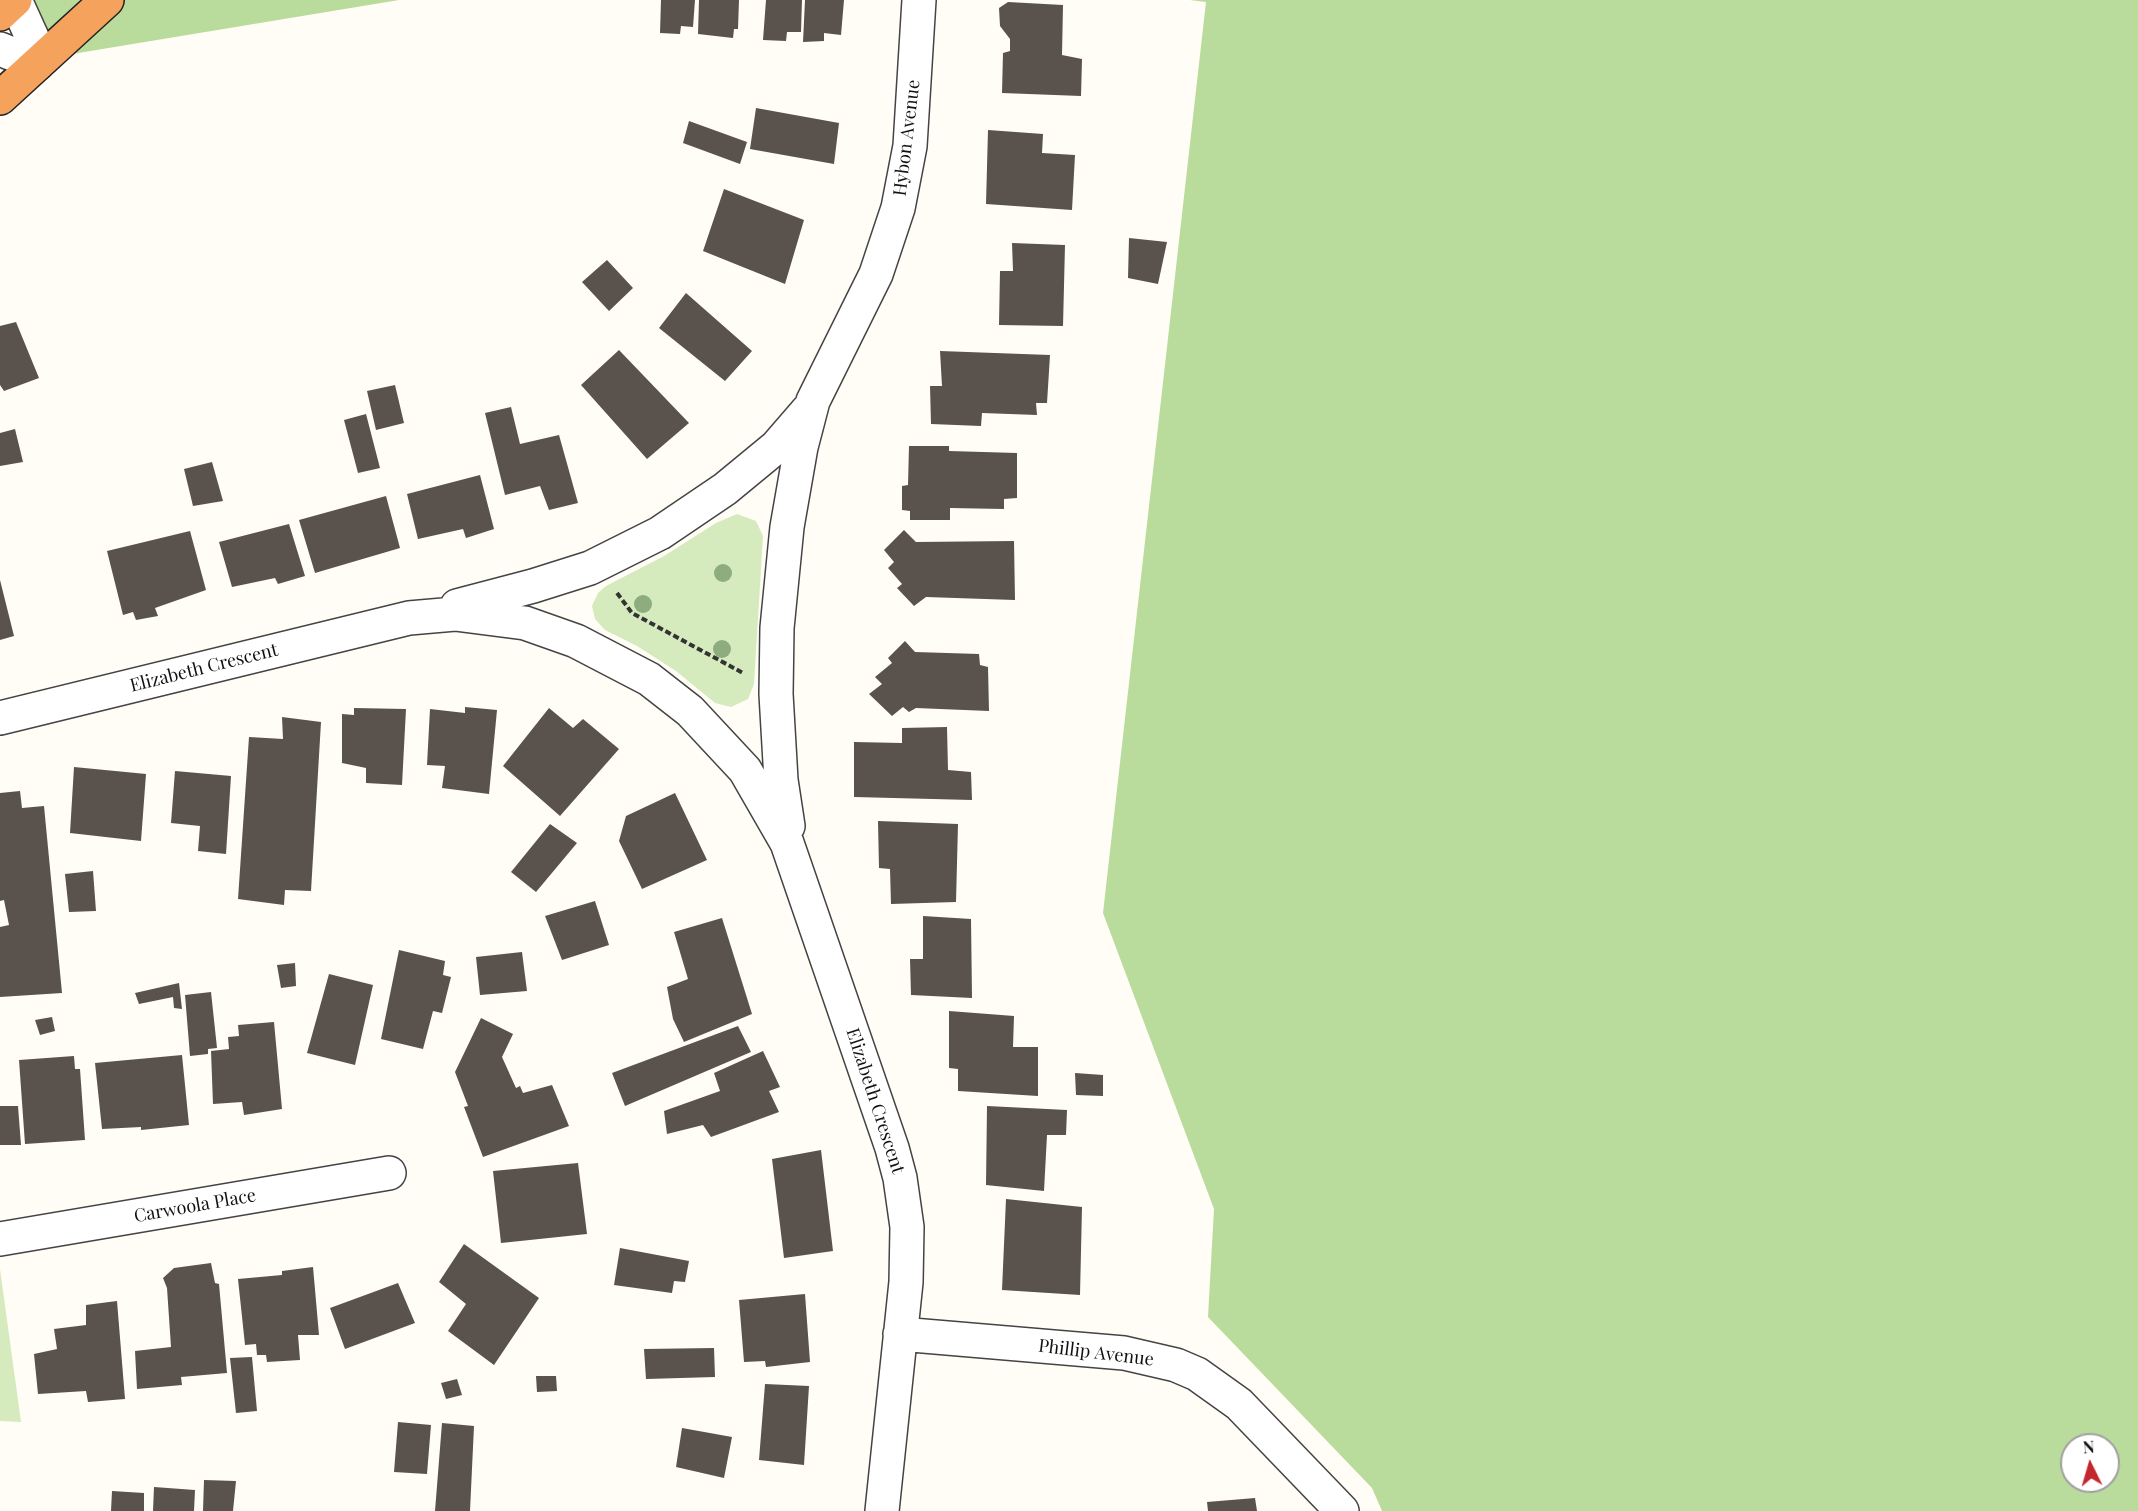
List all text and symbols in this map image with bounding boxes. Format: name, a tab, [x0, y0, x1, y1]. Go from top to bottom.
street label: Hybon Avenue	[889, 79, 925, 197]
street label: Elizabeth Crescent	[128, 639, 280, 697]
street label: Elizabeth Crescent	[841, 1025, 909, 1177]
street label: Carwoola Place	[132, 1185, 258, 1227]
street label: Phillip Avenue	[1037, 1335, 1155, 1371]
north arrow	[2060, 1433, 2120, 1493]
text: N	[2082, 1436, 2095, 1458]

